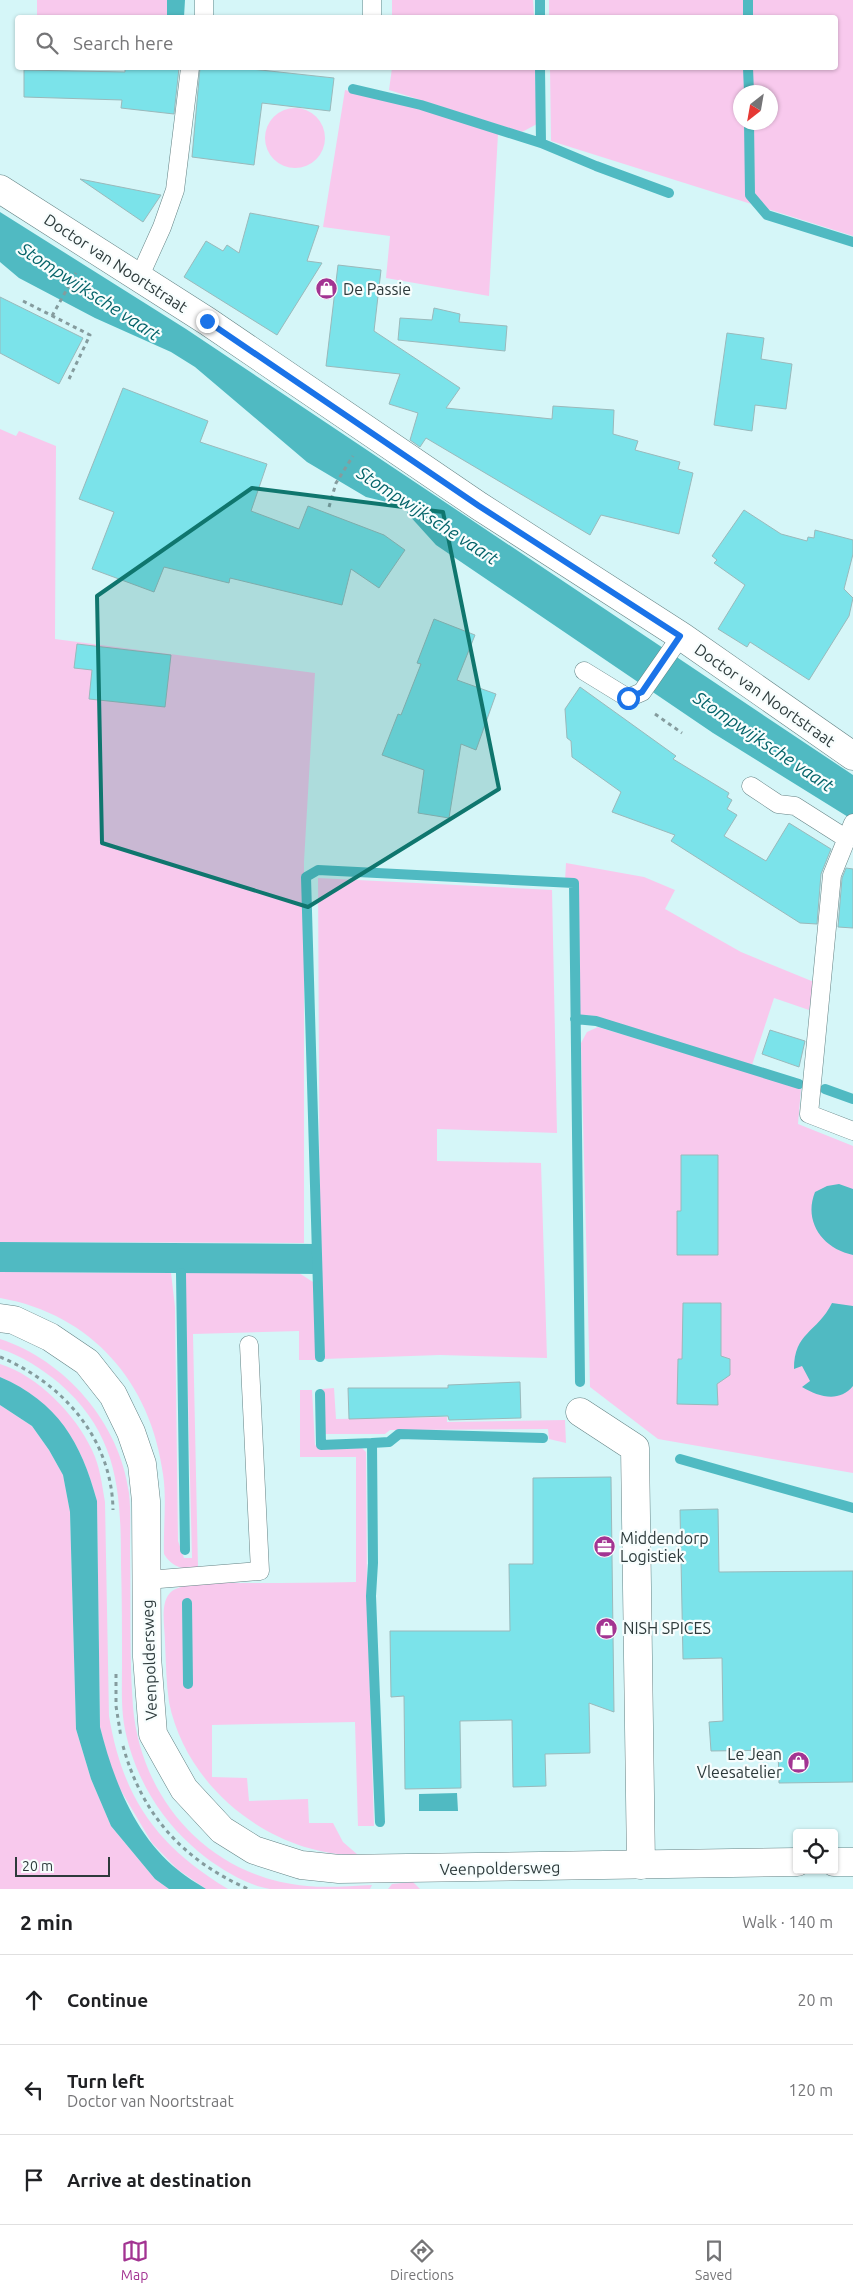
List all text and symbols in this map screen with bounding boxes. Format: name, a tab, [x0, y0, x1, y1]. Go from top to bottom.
search box	[15, 15, 838, 70]
icon: search	[33, 29, 61, 57]
text: Search here	[73, 32, 173, 54]
north arrow	[733, 85, 778, 130]
street label: Doctor van Noortstraat	[41, 210, 191, 316]
water label: Stompwijksche vaart	[15, 237, 165, 345]
shop icon: De Passie	[315, 277, 339, 301]
place label: De Passie	[343, 280, 411, 298]
route end	[196, 310, 219, 333]
water label: Stompwijksche vaart	[353, 461, 503, 569]
street label: Doctor van Noortstraat	[692, 640, 839, 751]
water label: Stompwijksche vaart	[690, 686, 838, 796]
route start	[617, 687, 640, 710]
place label: Middendorp Logistiek	[620, 1529, 709, 1565]
office icon: Middendorp Logistiek	[592, 1535, 616, 1559]
street label: Veenpoldersweg	[138, 1599, 160, 1721]
shop icon: NISH SPICES	[595, 1616, 619, 1640]
place label: NISH SPICES	[623, 1619, 711, 1637]
place label: Le Jean Vleesatelier	[697, 1745, 782, 1781]
shop icon: Le Jean Vleesatelier	[786, 1751, 810, 1775]
map controls	[793, 1829, 838, 1874]
button: locate	[793, 1829, 838, 1874]
scale bar	[15, 1854, 110, 1877]
text: 20 m	[22, 1858, 53, 1874]
street label: Veenpoldersweg	[439, 1858, 561, 1878]
text: 2 min	[20, 1910, 73, 1934]
text: Walk · 140 m	[742, 1913, 833, 1931]
icon: ahead	[20, 1986, 48, 2014]
text: Continue	[67, 1989, 148, 2011]
text: 20 m	[797, 1991, 833, 2009]
text: Turn left	[67, 2070, 145, 2092]
icon: left	[20, 2076, 48, 2104]
text: 120 m	[788, 2081, 833, 2099]
text: Doctor van Noortstraat	[67, 2092, 234, 2110]
icon: arrive	[20, 2166, 48, 2194]
text: Arrive at destination	[67, 2169, 252, 2191]
tab: Map	[121, 2237, 149, 2283]
tab: Directions	[390, 2237, 454, 2283]
tab: Saved	[695, 2237, 732, 2283]

